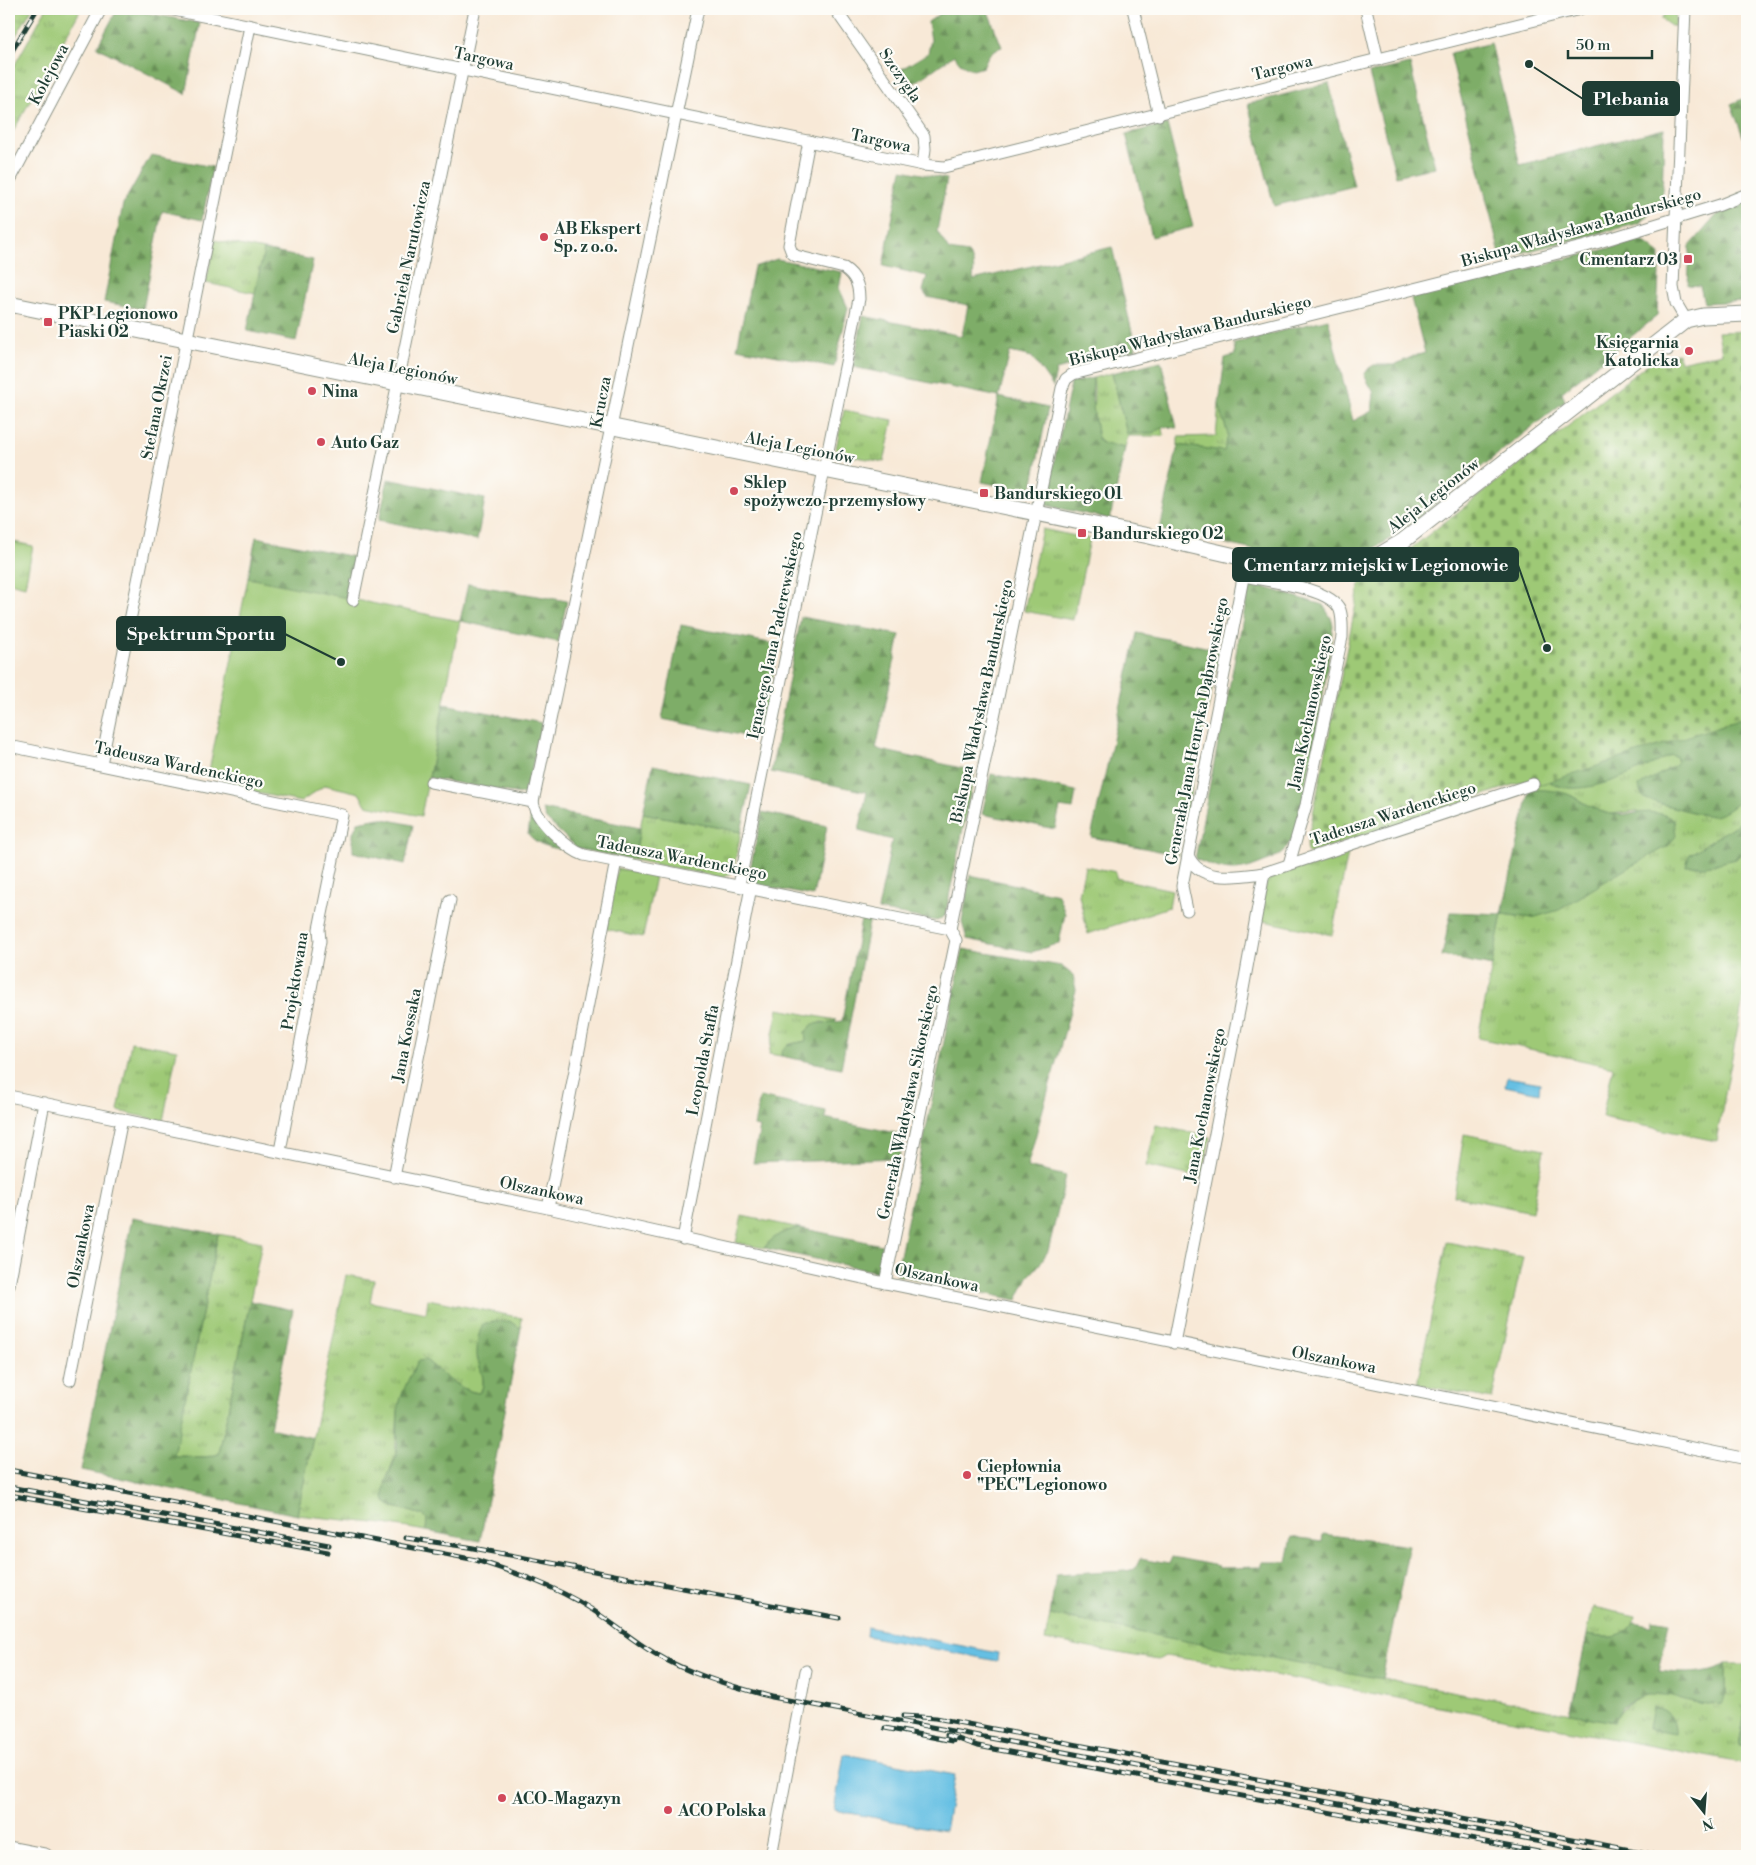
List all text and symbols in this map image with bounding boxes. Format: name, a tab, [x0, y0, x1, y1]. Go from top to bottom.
scale bar	[1568, 28, 1652, 60]
text: 50 m	[1576, 36, 1610, 55]
street label: Kolejowa	[24, 40, 74, 109]
street label: Targowa	[452, 43, 517, 75]
street label: Szczygla	[874, 45, 926, 107]
street label: Targowa	[1250, 51, 1315, 85]
callout: Plebania	[1583, 82, 1679, 115]
text: Plebania	[1593, 88, 1669, 111]
street label: Targowa	[849, 125, 914, 157]
street label: Gabriela Narutowicza	[383, 178, 435, 336]
street label: Biskupa Władysława Bandurskiego	[1458, 184, 1704, 272]
place label: AB Ekspert Sp. z o.o.	[553, 219, 641, 257]
marker: AB Ekspert Sp. z o.o.	[538, 231, 550, 243]
place label: Cmentarz 03	[1579, 250, 1678, 270]
marker: Cmentarz 03	[1682, 253, 1694, 265]
street label: Biskupa Władysława Bandurskiego	[1066, 291, 1313, 371]
place label: PKP Legionowo Piaski 02	[58, 304, 178, 342]
marker: PKP Legionowo Piaski 02	[42, 316, 54, 328]
place label: Księgarnia Katolicka	[1596, 333, 1679, 371]
marker: Księgarnia Katolicka	[1683, 345, 1695, 357]
street label: Aleja Legionów	[345, 348, 460, 390]
street label: Stefana Okrzei	[137, 353, 177, 461]
street label: Krucza	[586, 374, 616, 430]
place label: Nina	[322, 382, 359, 402]
marker: Nina	[306, 385, 318, 397]
street label: Aleja Legionów	[742, 427, 857, 469]
place label: Auto Gaz	[330, 433, 399, 453]
marker: Auto Gaz	[315, 436, 327, 448]
street label: Aleja Legionów	[1383, 453, 1484, 538]
place label: Sklep spożywczo-przemysłowy	[744, 473, 927, 511]
place label: Bandurskiego 01	[994, 484, 1123, 504]
marker: Sklep spożywczo-przemysłowy	[728, 485, 740, 497]
marker: Bandurskiego 01	[978, 487, 990, 499]
place label: Bandurskiego 02	[1092, 524, 1223, 544]
marker: Bandurskiego 02	[1076, 527, 1088, 539]
street label: Ignacego Jana Paderewskiego	[743, 529, 807, 741]
callout: Cmentarz miejski w Legionowie	[1233, 548, 1518, 581]
text: Cmentarz miejski w Legionowie	[1244, 554, 1509, 577]
street label: Biskupa Władysława Bandurskiego	[946, 577, 1018, 826]
street label: Generała Jana Henryka Dąbrowskiego	[1161, 595, 1233, 867]
callout: Spektrum Sportu	[117, 617, 285, 650]
text: Spektrum Sportu	[127, 623, 275, 646]
street label: Jana Kochanowskiego	[1284, 633, 1336, 792]
street label: Tadeusza Wardenckiego	[92, 737, 265, 793]
street label: Tadeusza Wardenckiego	[1308, 778, 1479, 850]
street label: Tadeusza Wardenckiego	[595, 832, 769, 884]
street label: Projektowana	[277, 930, 313, 1032]
street label: Generała Władysława Sikorskiego	[873, 983, 943, 1222]
street label: Jana Kossaka	[388, 986, 426, 1085]
street label: Leopolda Staffa	[682, 1002, 724, 1117]
street label: Jana Kochanowskiego	[1180, 1026, 1230, 1185]
street label: Olszankowa	[498, 1172, 587, 1210]
street label: Olszankowa	[63, 1201, 99, 1290]
street label: Olszankowa	[893, 1259, 982, 1297]
street label: Olszankowa	[1290, 1342, 1379, 1378]
place label: Ciepłownia "PEC"Legionowo	[977, 1457, 1107, 1495]
marker: Ciepłownia "PEC"Legionowo	[961, 1469, 973, 1481]
north arrow	[1678, 1788, 1728, 1838]
place label: ACO-Magazyn	[511, 1789, 621, 1809]
marker: ACO-Magazyn	[496, 1792, 508, 1804]
place label: ACO Polska	[677, 1801, 767, 1821]
marker: ACO Polska	[662, 1804, 674, 1816]
text: N	[1700, 1813, 1715, 1834]

